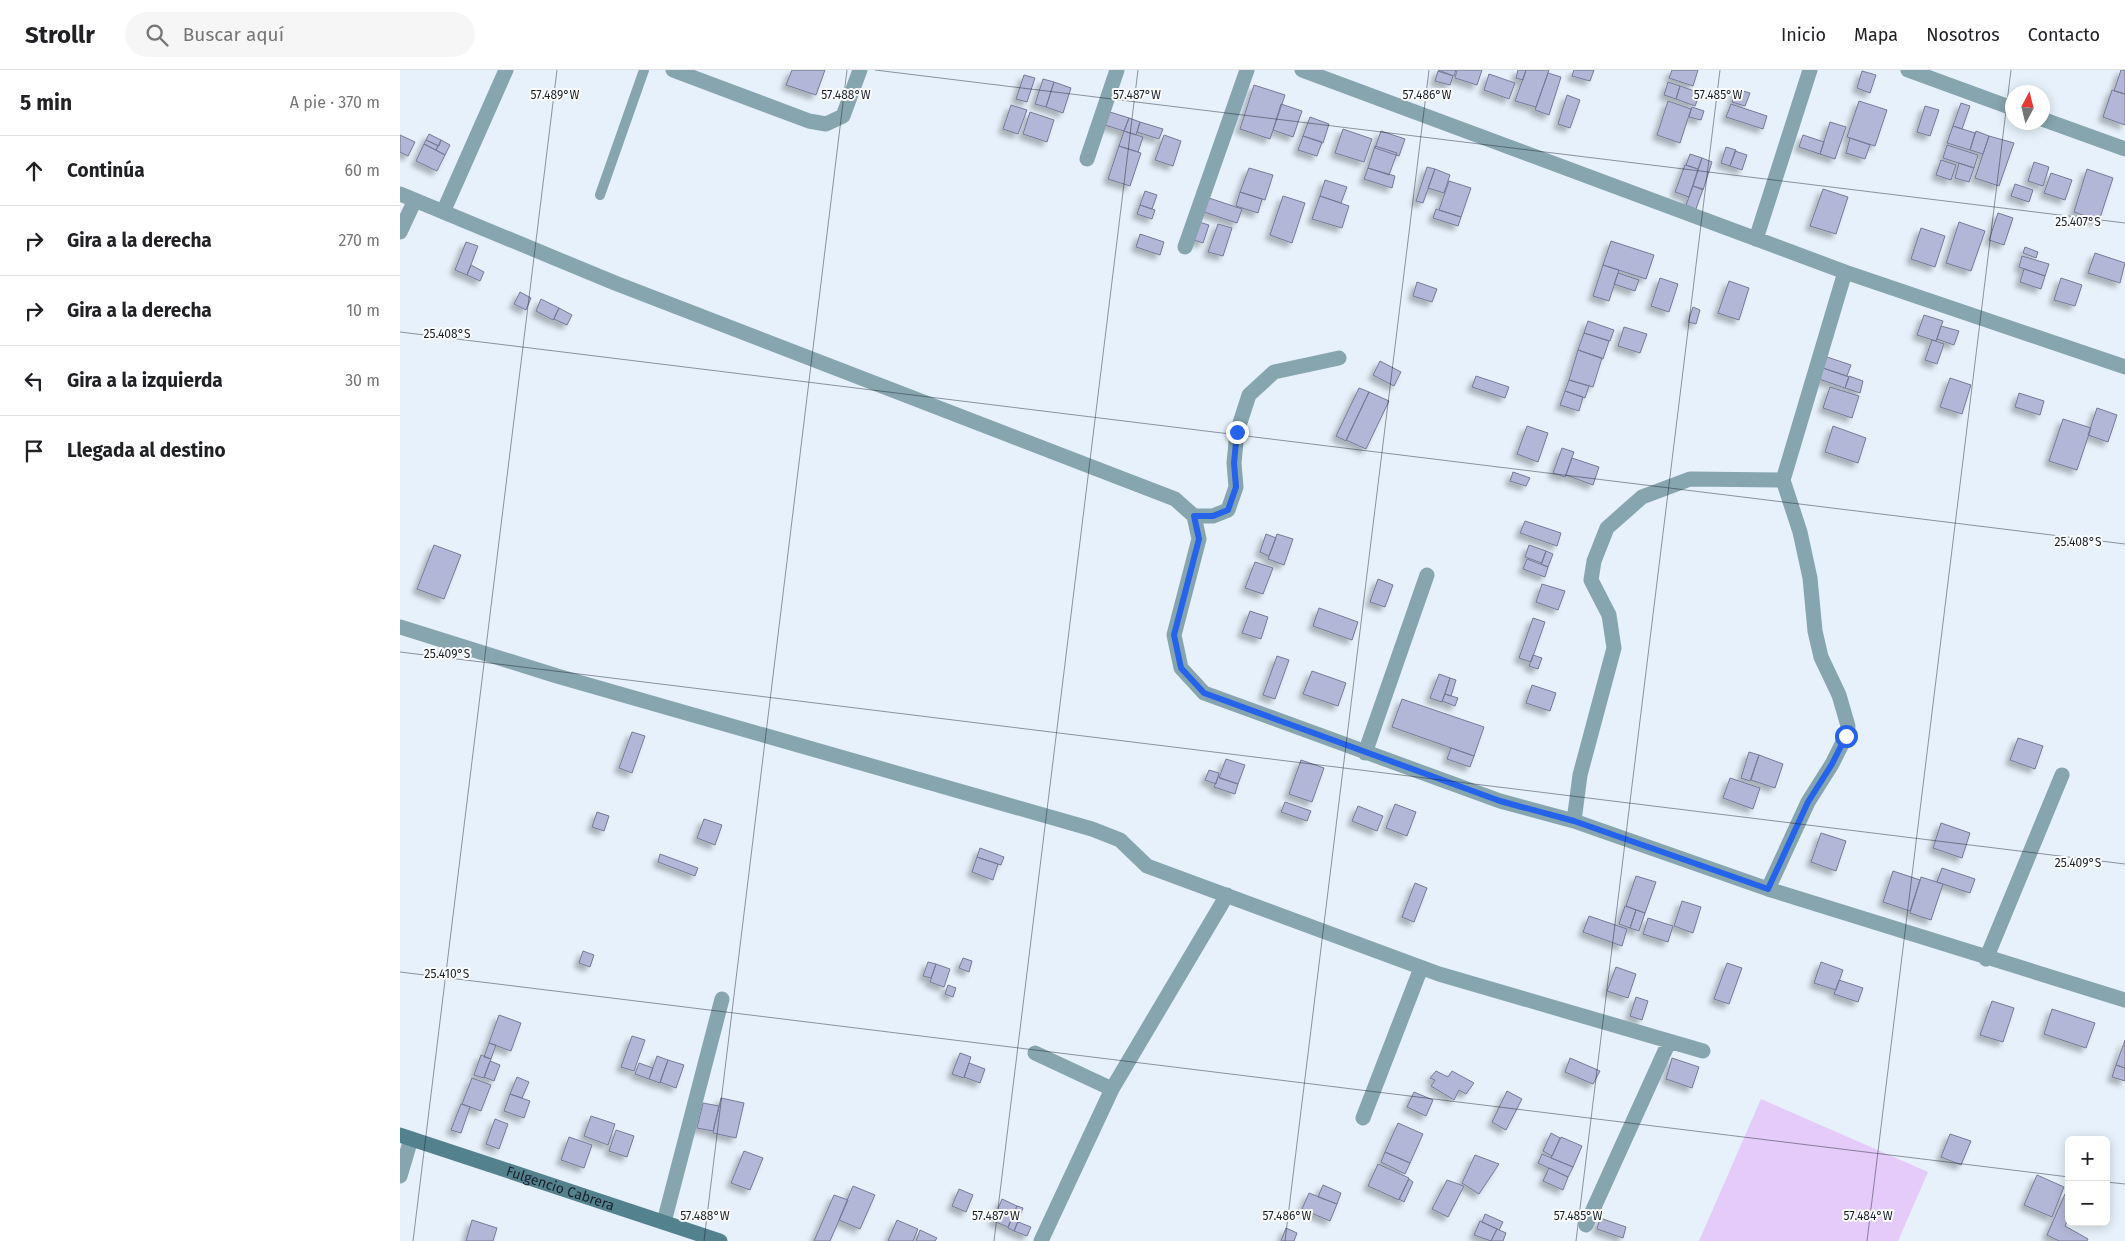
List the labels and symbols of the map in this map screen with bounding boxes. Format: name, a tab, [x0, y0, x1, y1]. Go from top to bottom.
north arrow	[2005, 85, 2050, 130]
text: 57.489°W	[531, 88, 579, 102]
text: 57.488°W	[821, 88, 871, 102]
text: 57.487°W	[1113, 88, 1161, 102]
text: 57.486°W	[1403, 88, 1452, 102]
text: 57.485°W	[1694, 88, 1742, 102]
text: 25.407°S	[2055, 215, 2101, 229]
text: 25.408°S	[424, 327, 471, 341]
route end	[1226, 421, 1249, 444]
text: 25.408°S	[2055, 535, 2102, 549]
text: 25.409°S	[424, 647, 471, 661]
route start	[1835, 725, 1858, 748]
text: 25.409°S	[2055, 856, 2102, 870]
text: 25.410°S	[425, 967, 470, 981]
street label: Fulgencio Cabrera	[504, 1163, 617, 1214]
text: 57.488°W	[680, 1209, 730, 1223]
text: 57.487°W	[972, 1209, 1020, 1223]
text: 57.486°W	[1263, 1209, 1312, 1223]
text: 57.485°W	[1554, 1209, 1602, 1223]
text: 57.484°W	[1843, 1209, 1893, 1223]

